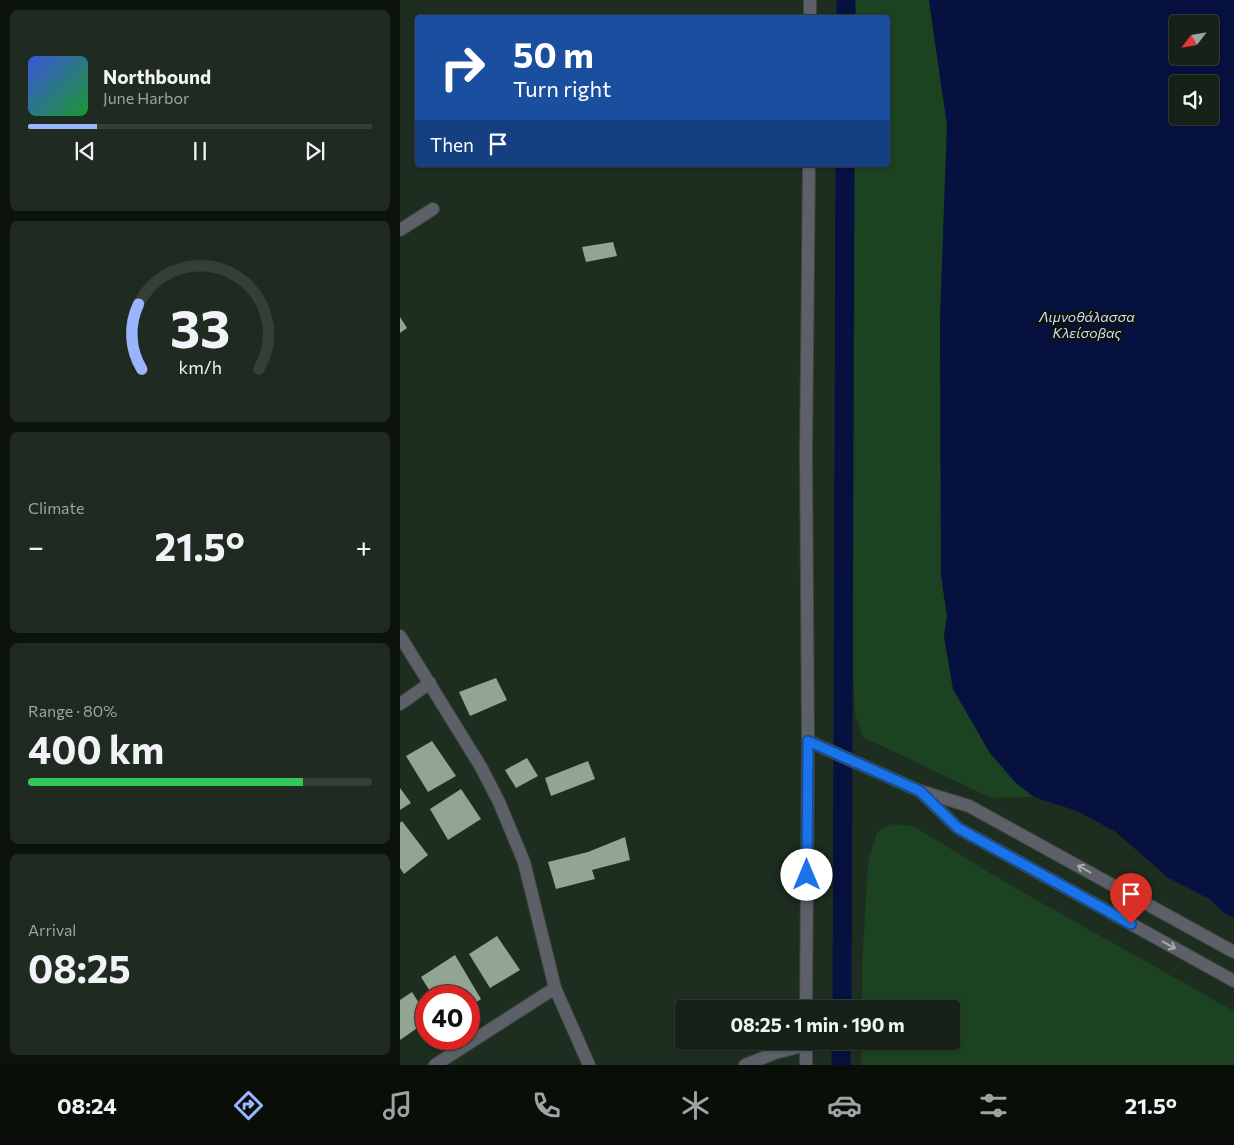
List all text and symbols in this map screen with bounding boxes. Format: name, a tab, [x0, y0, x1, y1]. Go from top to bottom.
north arrow	[1169, 15, 1219, 65]
map controls	[1169, 15, 1219, 125]
text: 50 m	[513, 32, 594, 75]
icon: right	[430, 35, 495, 100]
text: Northbound	[103, 65, 211, 88]
text: Turn right	[513, 75, 611, 102]
button: sound	[1169, 75, 1219, 125]
text: June Harbor	[103, 88, 189, 107]
icon: arrive	[484, 130, 512, 158]
text: Then	[430, 133, 474, 156]
icon: previous	[71, 137, 99, 165]
icon: pause	[186, 137, 214, 165]
icon: next	[301, 137, 329, 165]
text: 33	[170, 295, 230, 359]
water label: Λιμνοθάλασσα Κλείσοβας	[1038, 308, 1135, 341]
text: km/h	[178, 356, 222, 378]
text: Climate	[28, 498, 84, 517]
text: 21.5°	[155, 522, 245, 569]
text: −	[28, 529, 44, 563]
text: +	[356, 529, 372, 563]
text: Range · 80%	[28, 701, 117, 720]
text: 400 km	[28, 725, 164, 772]
position arrow	[780, 848, 832, 900]
one-way arrow	[1077, 864, 1092, 874]
pin	[1110, 873, 1152, 924]
icon: arrive	[1117, 880, 1145, 908]
text: Arrival	[28, 920, 76, 939]
one-way arrow	[1161, 940, 1175, 950]
text: 08:25	[28, 944, 131, 991]
speed limit sign: 40	[415, 985, 480, 1050]
text: 08:25 · 1 min · 190 m	[730, 1013, 905, 1036]
icon: directions	[231, 1088, 266, 1123]
icon: music	[380, 1088, 415, 1123]
icon: phone	[529, 1088, 564, 1123]
icon: climate	[678, 1088, 713, 1123]
icon: car	[827, 1088, 862, 1123]
icon: filters	[976, 1088, 1011, 1123]
text: 08:24	[57, 1092, 117, 1119]
text: 21.5°	[1125, 1092, 1177, 1119]

